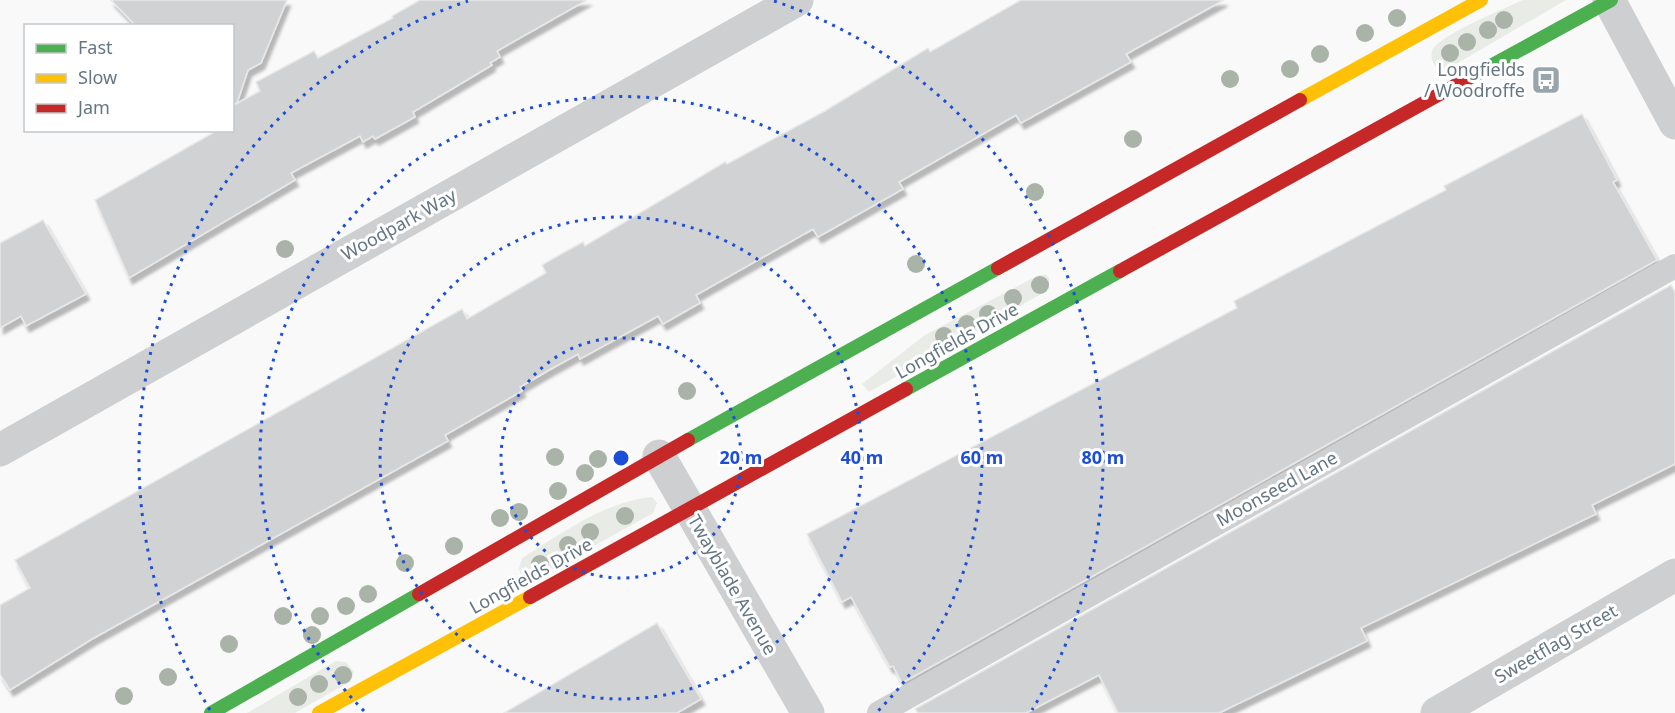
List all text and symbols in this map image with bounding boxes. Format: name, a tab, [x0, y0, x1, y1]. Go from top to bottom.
legend	[24, 24, 234, 132]
text: Fast	[78, 35, 113, 59]
place label: Longfields / Woodroffe	[1424, 57, 1525, 102]
bus stop icon: Longfields / Woodroffe	[1530, 64, 1562, 96]
text: Slow	[78, 65, 117, 89]
text: Jam	[76, 95, 110, 119]
street label: Woodpark Way	[337, 182, 461, 266]
street label: Longfields Drive	[891, 296, 1022, 384]
text: 20 m	[720, 445, 762, 469]
text: 40 m	[841, 445, 883, 469]
text: 60 m	[961, 445, 1003, 469]
text: 80 m	[1082, 445, 1124, 469]
street label: Moonseed Lane	[1212, 445, 1341, 531]
centre of rings	[611, 448, 631, 468]
street label: Twayblade Avenue	[683, 510, 783, 659]
street label: Longfields Drive	[465, 531, 596, 619]
street label: Sweetflag Street	[1490, 598, 1622, 688]

